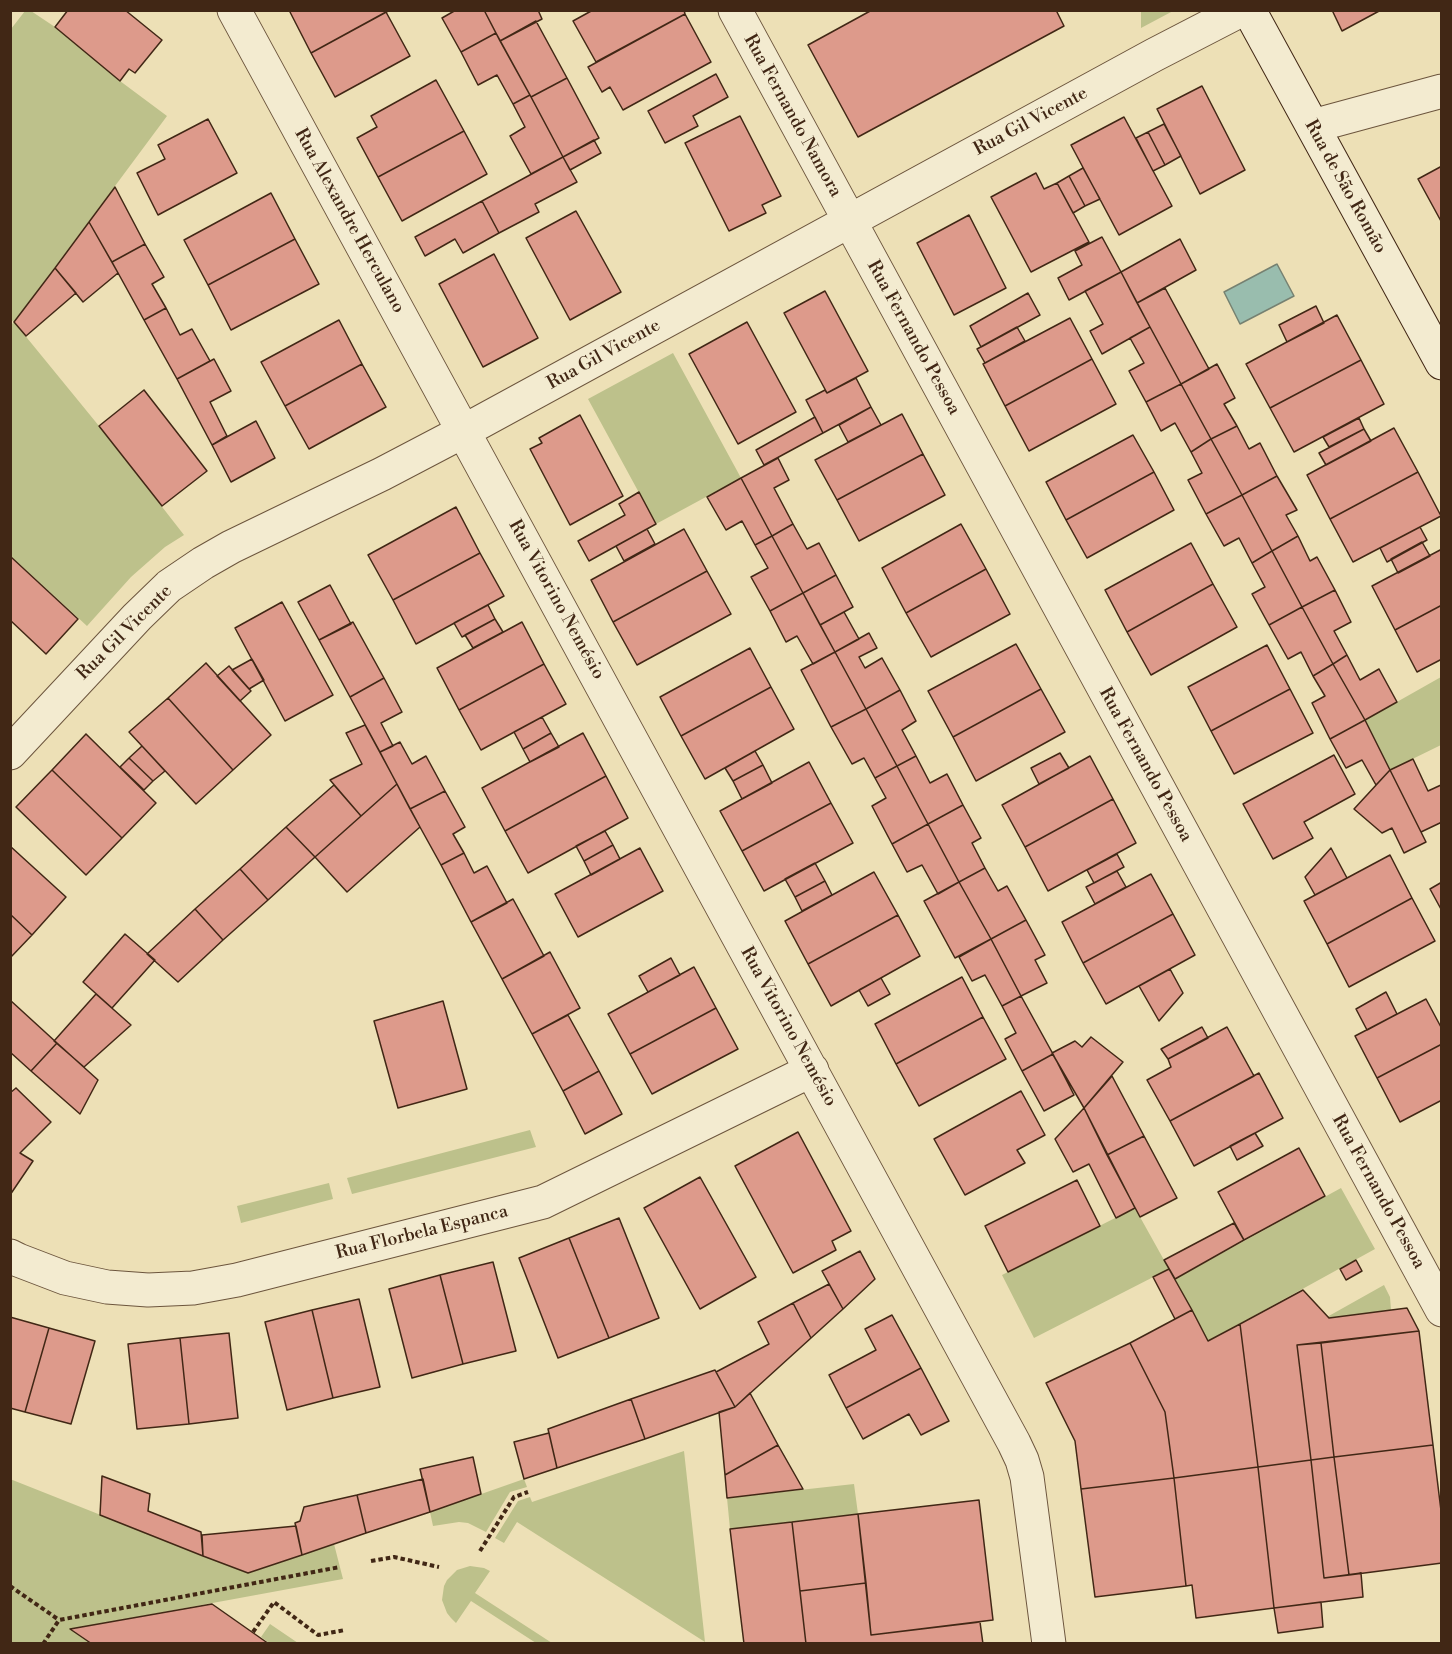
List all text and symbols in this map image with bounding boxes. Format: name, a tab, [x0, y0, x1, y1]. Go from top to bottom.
street label: Rua Fernando Namora	[738, 31, 846, 201]
street label: Rua Gil Vicente	[970, 83, 1092, 161]
street label: Rua de São Romão	[1299, 117, 1391, 257]
street label: Rua Alexandre Herculano	[289, 125, 409, 317]
street label: Rua Fernando Pessoa	[862, 257, 964, 419]
street label: Rua Gil Vicente	[544, 315, 664, 395]
street label: Rua Vitorino Nemésio	[503, 516, 609, 684]
street label: Rua Gil Vicente	[73, 581, 177, 685]
street label: Rua Fernando Pessoa	[1094, 684, 1196, 846]
street label: Rua Vitorino Nemésio	[735, 943, 841, 1111]
street label: Rua Fernando Pessoa	[1327, 1111, 1429, 1273]
street label: Rua Florbela Espanca	[334, 1201, 510, 1265]

